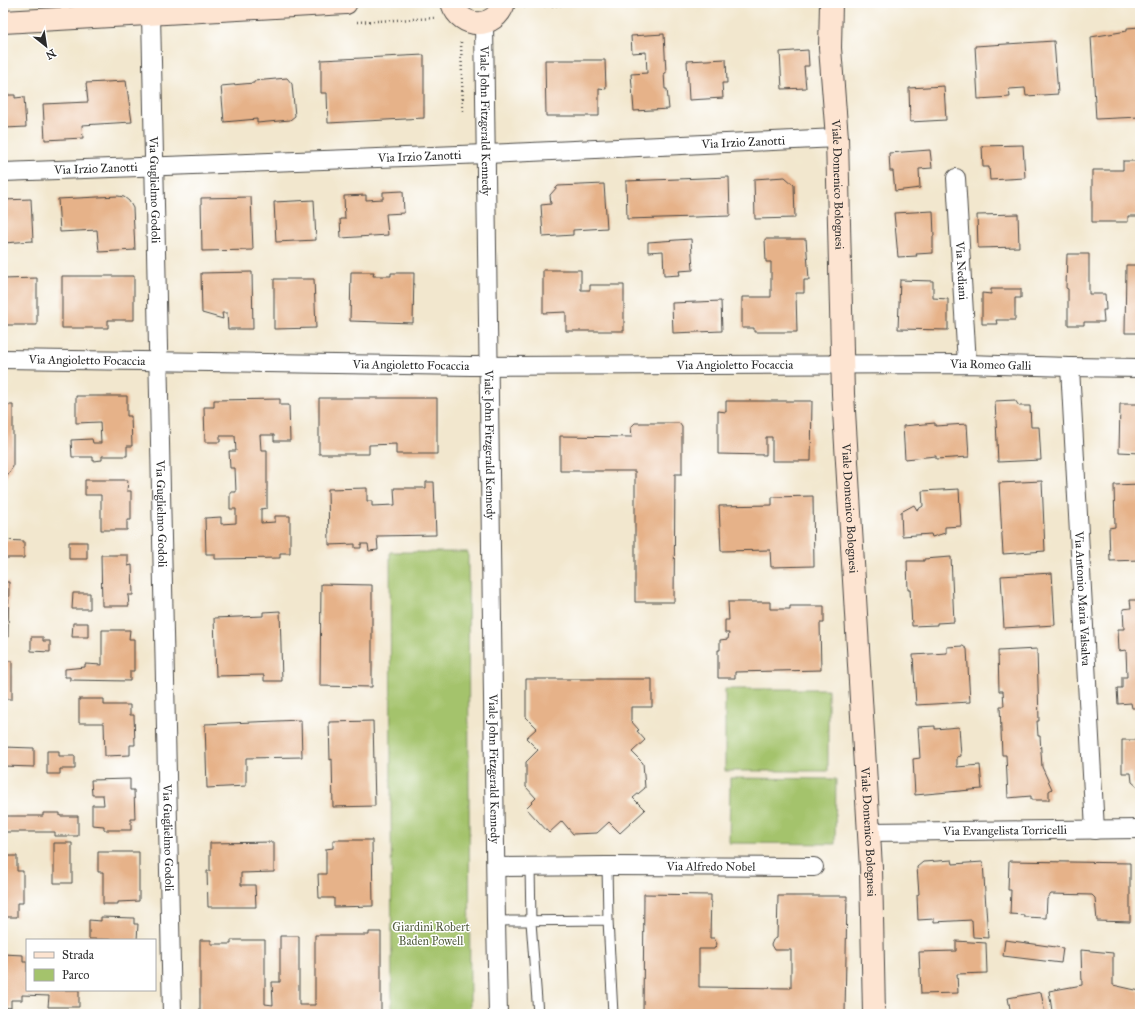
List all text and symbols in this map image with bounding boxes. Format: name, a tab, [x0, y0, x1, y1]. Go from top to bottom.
north arrow	[26, 26, 66, 66]
street label: Viale John Fitzgerald Kennedy	[477, 45, 493, 196]
text: N	[43, 46, 58, 63]
street label: Viale Domenico Bolognesi	[829, 118, 847, 251]
street label: Via Irzio Zanotti	[700, 133, 786, 151]
street label: Via Guglielmo Godoli	[146, 135, 163, 244]
street label: Via Irzio Zanotti	[377, 148, 462, 165]
street label: Via Irzio Zanotti	[53, 160, 139, 177]
street label: Via Nediani	[953, 240, 970, 301]
street label: Via Angioletto Focaccia	[28, 352, 146, 368]
street label: Via Angioletto Focaccia	[351, 357, 470, 373]
street label: Via Romeo Galli	[949, 357, 1032, 373]
street label: Via Angioletto Focaccia	[676, 358, 794, 373]
street label: Viale John Fitzgerald Kennedy	[481, 369, 498, 520]
street label: Viale Domenico Bolognesi	[839, 442, 861, 574]
street label: Via Guglielmo Godoli	[153, 459, 170, 568]
street label: Via Antonio Maria Valsalva	[1072, 530, 1093, 667]
street label: Viale John Fitzgerald Kennedy	[485, 693, 502, 844]
street label: Viale Domenico Bolognesi	[858, 766, 879, 898]
street label: Via Guglielmo Godoli	[160, 783, 176, 892]
street label: Via Evangelista Torricelli	[942, 823, 1068, 839]
street label: Via Alfredo Nobel	[665, 859, 756, 874]
park label: Giardini Robert Baden Powell	[392, 920, 470, 948]
legend	[26, 939, 156, 991]
text: Strada	[62, 948, 95, 962]
text: Parco	[62, 968, 89, 982]

